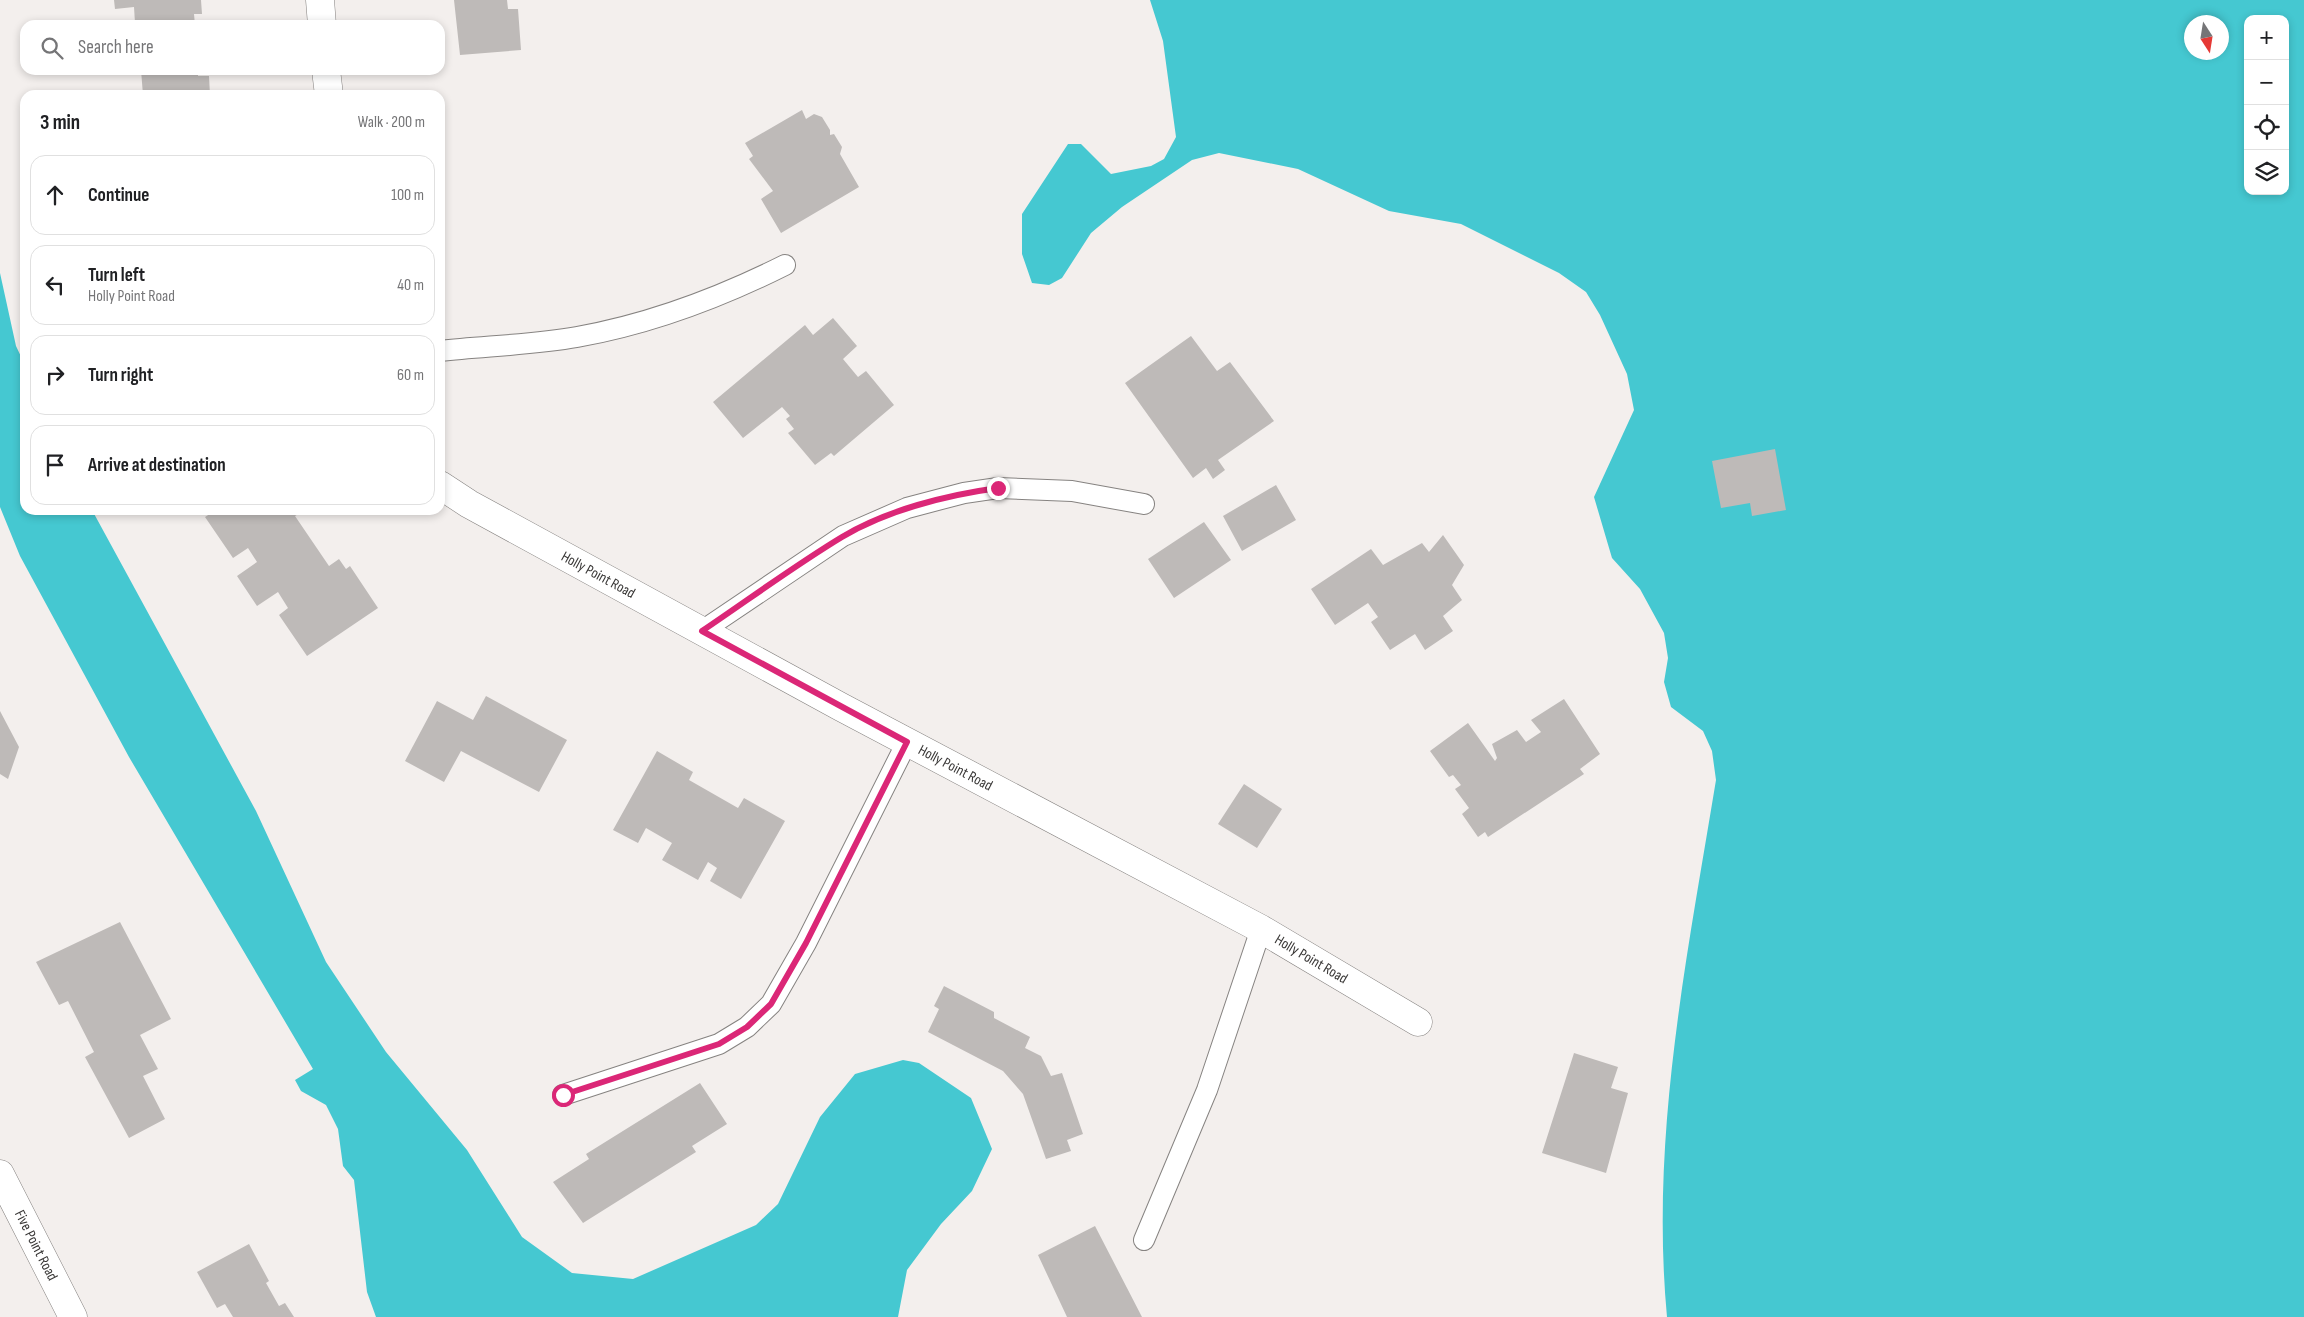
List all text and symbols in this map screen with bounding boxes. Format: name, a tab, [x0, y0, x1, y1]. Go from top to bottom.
north arrow	[2184, 15, 2229, 60]
map controls	[2244, 15, 2289, 195]
button: +	[2244, 15, 2289, 60]
search box	[20, 20, 445, 75]
icon: search	[38, 34, 66, 62]
text: Search here	[78, 36, 154, 59]
button: −	[2244, 60, 2289, 105]
button: locate	[2244, 105, 2289, 150]
text: 3 min	[40, 110, 80, 135]
text: Walk · 200 m	[358, 113, 425, 132]
button: layers	[2244, 150, 2289, 195]
icon: ahead	[41, 181, 69, 209]
text: Continue	[88, 184, 149, 207]
text: 100 m	[391, 186, 424, 205]
text: Turn left	[88, 264, 145, 287]
icon: left	[41, 271, 69, 299]
text: 40 m	[397, 276, 424, 295]
text: Holly Point Road	[88, 287, 175, 306]
icon: right	[41, 361, 69, 389]
text: Turn right	[88, 364, 153, 387]
text: 60 m	[397, 366, 424, 385]
icon: arrive	[41, 451, 69, 479]
text: Arrive at destination	[88, 454, 226, 477]
route end	[987, 477, 1010, 500]
street label: Holly Point Road	[558, 547, 639, 602]
street label: Holly Point Road	[915, 740, 996, 795]
street label: Holly Point Road	[1271, 930, 1351, 988]
route start	[552, 1084, 575, 1107]
street label: Five Point Road	[10, 1207, 62, 1284]

